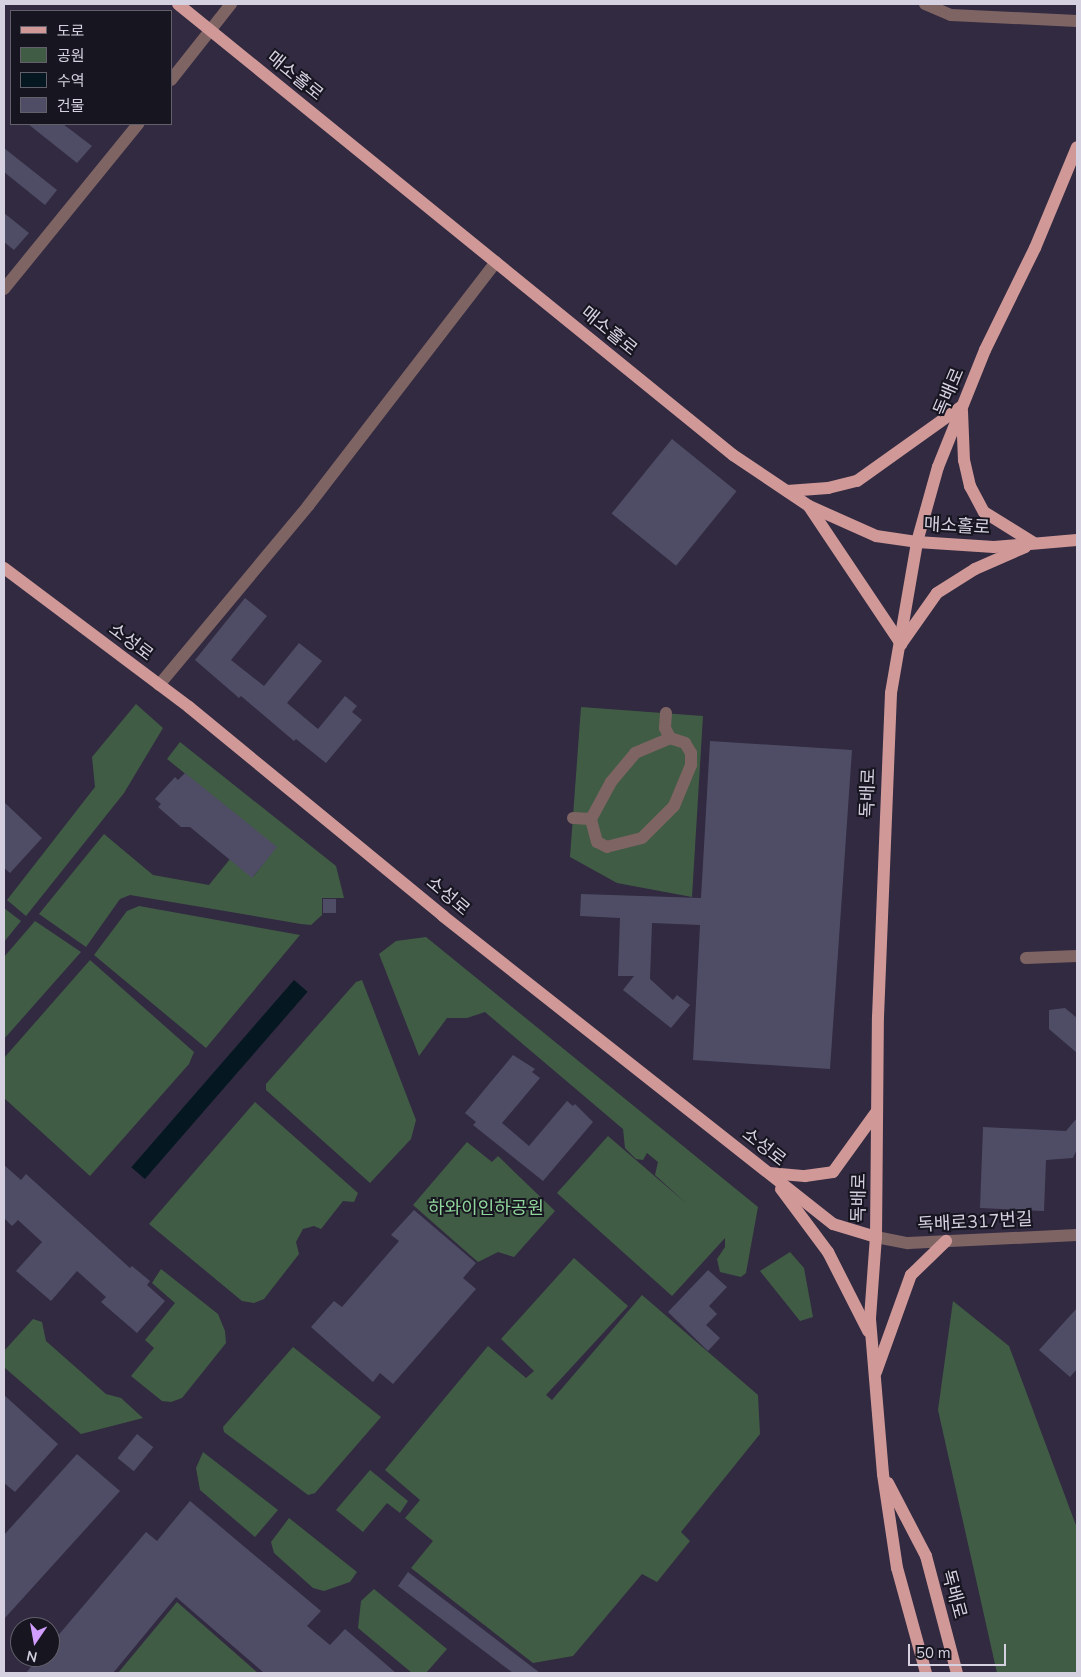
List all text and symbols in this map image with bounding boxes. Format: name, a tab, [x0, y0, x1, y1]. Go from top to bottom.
legend	[10, 10, 172, 125]
text: 도로	[57, 21, 85, 41]
text: 공원	[57, 46, 85, 66]
street label: 매소홀로	[262, 47, 328, 105]
text: 수역	[57, 71, 85, 91]
text: 건물	[57, 96, 85, 116]
street label: 매소홀로	[576, 302, 642, 360]
street label: 독배로	[929, 365, 969, 419]
street label: 매소홀로	[923, 513, 991, 539]
street label: 소성로	[105, 618, 157, 666]
street label: 독배로	[856, 768, 880, 818]
street label: 소성로	[422, 872, 474, 920]
street label: 소성로	[738, 1123, 790, 1171]
street label: 독배로	[848, 1173, 870, 1223]
park label: 하와이인하공원	[428, 1197, 544, 1219]
street label: 독배로317번길	[917, 1208, 1033, 1236]
street label: 독배로	[937, 1567, 971, 1621]
north arrow	[10, 1617, 60, 1667]
scale bar	[911, 1634, 1008, 1666]
text: 50 m	[916, 1643, 951, 1663]
text: N	[25, 1646, 39, 1667]

